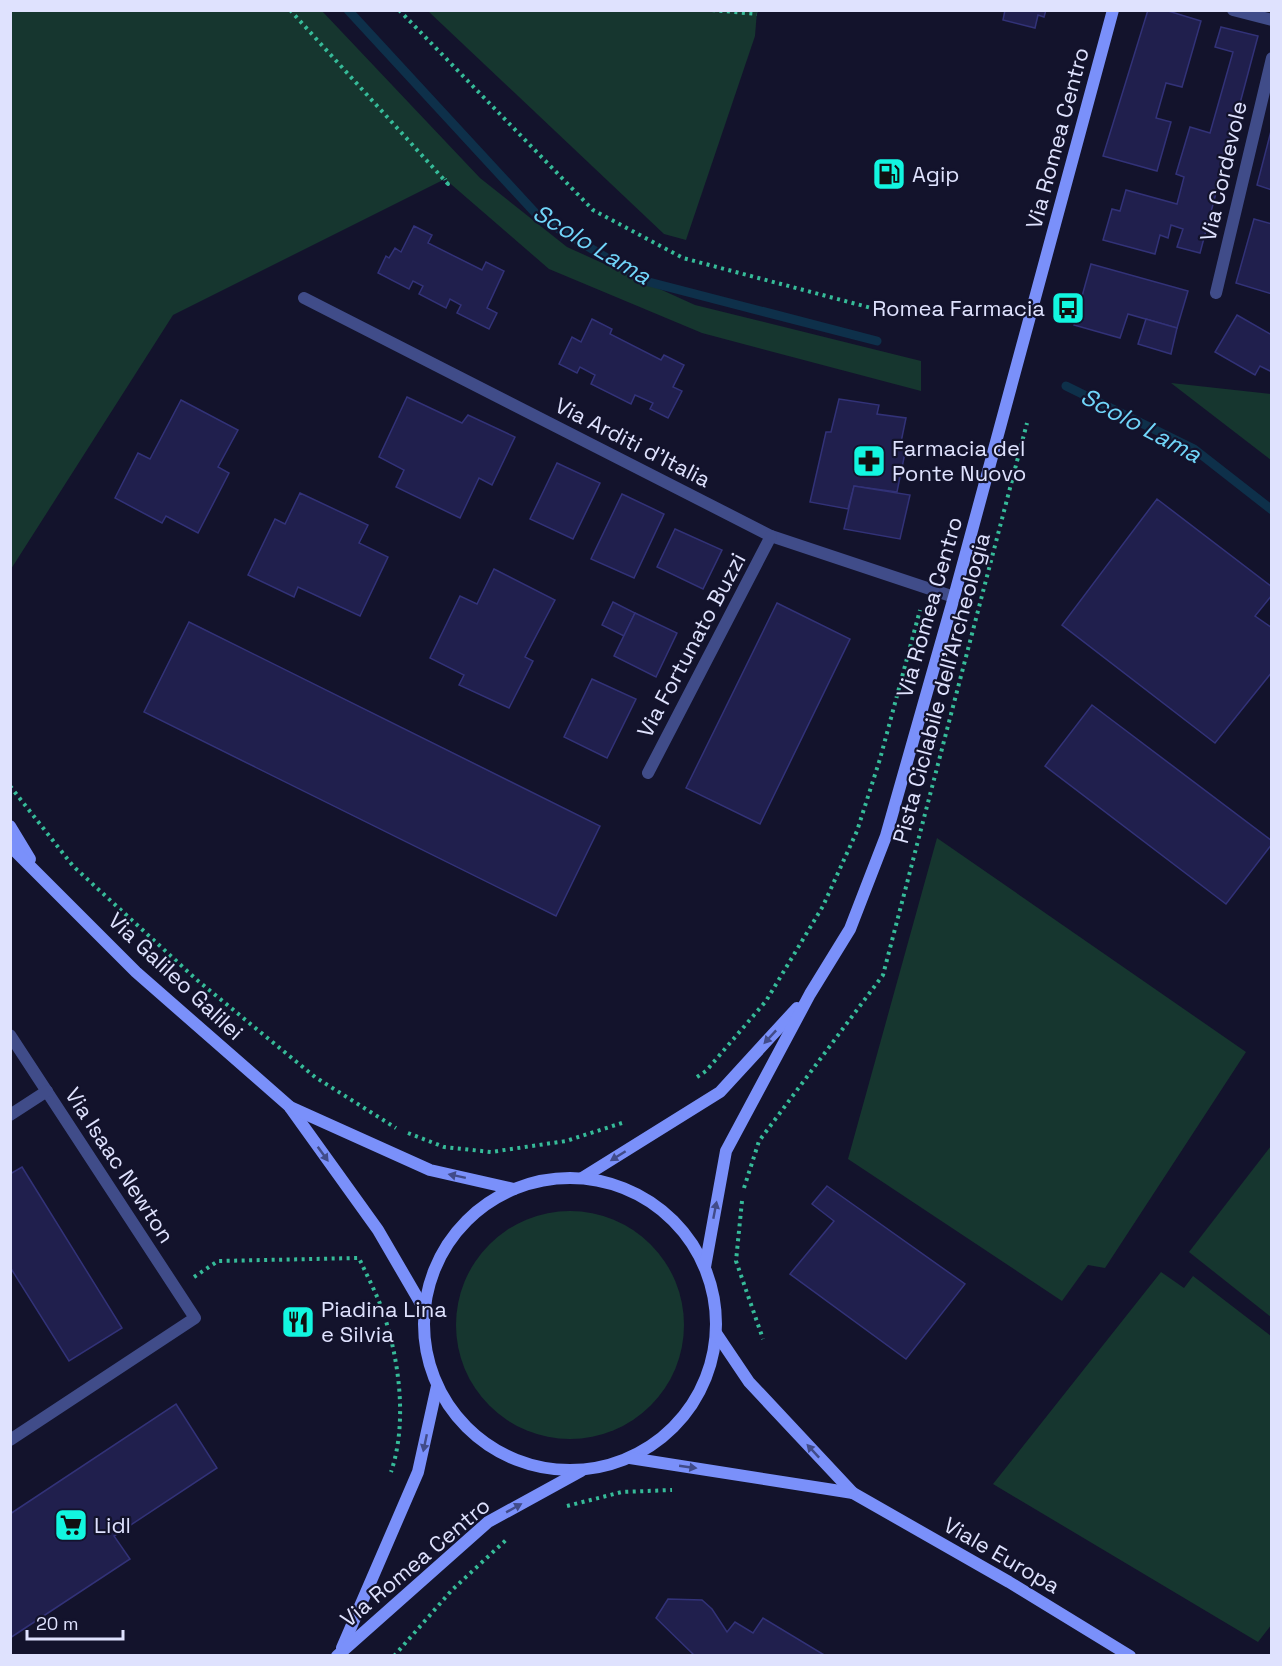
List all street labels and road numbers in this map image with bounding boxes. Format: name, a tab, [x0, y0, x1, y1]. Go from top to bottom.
street label: Via Romea Centro	[1019, 44, 1095, 232]
street label: Via Cordevole	[1193, 98, 1253, 244]
street label: Via Arditi d'Italia	[551, 391, 716, 493]
street label: Via Romea Centro	[890, 513, 968, 701]
street label: Pista Ciclabile dell'Archeologia	[886, 529, 996, 846]
street label: Via Fortunato Buzzi	[630, 548, 752, 742]
street label: Via Galileo Galilei	[103, 906, 249, 1046]
street label: Via Isaac Newton	[59, 1082, 181, 1248]
street label: Via Romea Centro	[334, 1491, 496, 1633]
street label: Viale Europa	[939, 1510, 1066, 1600]

